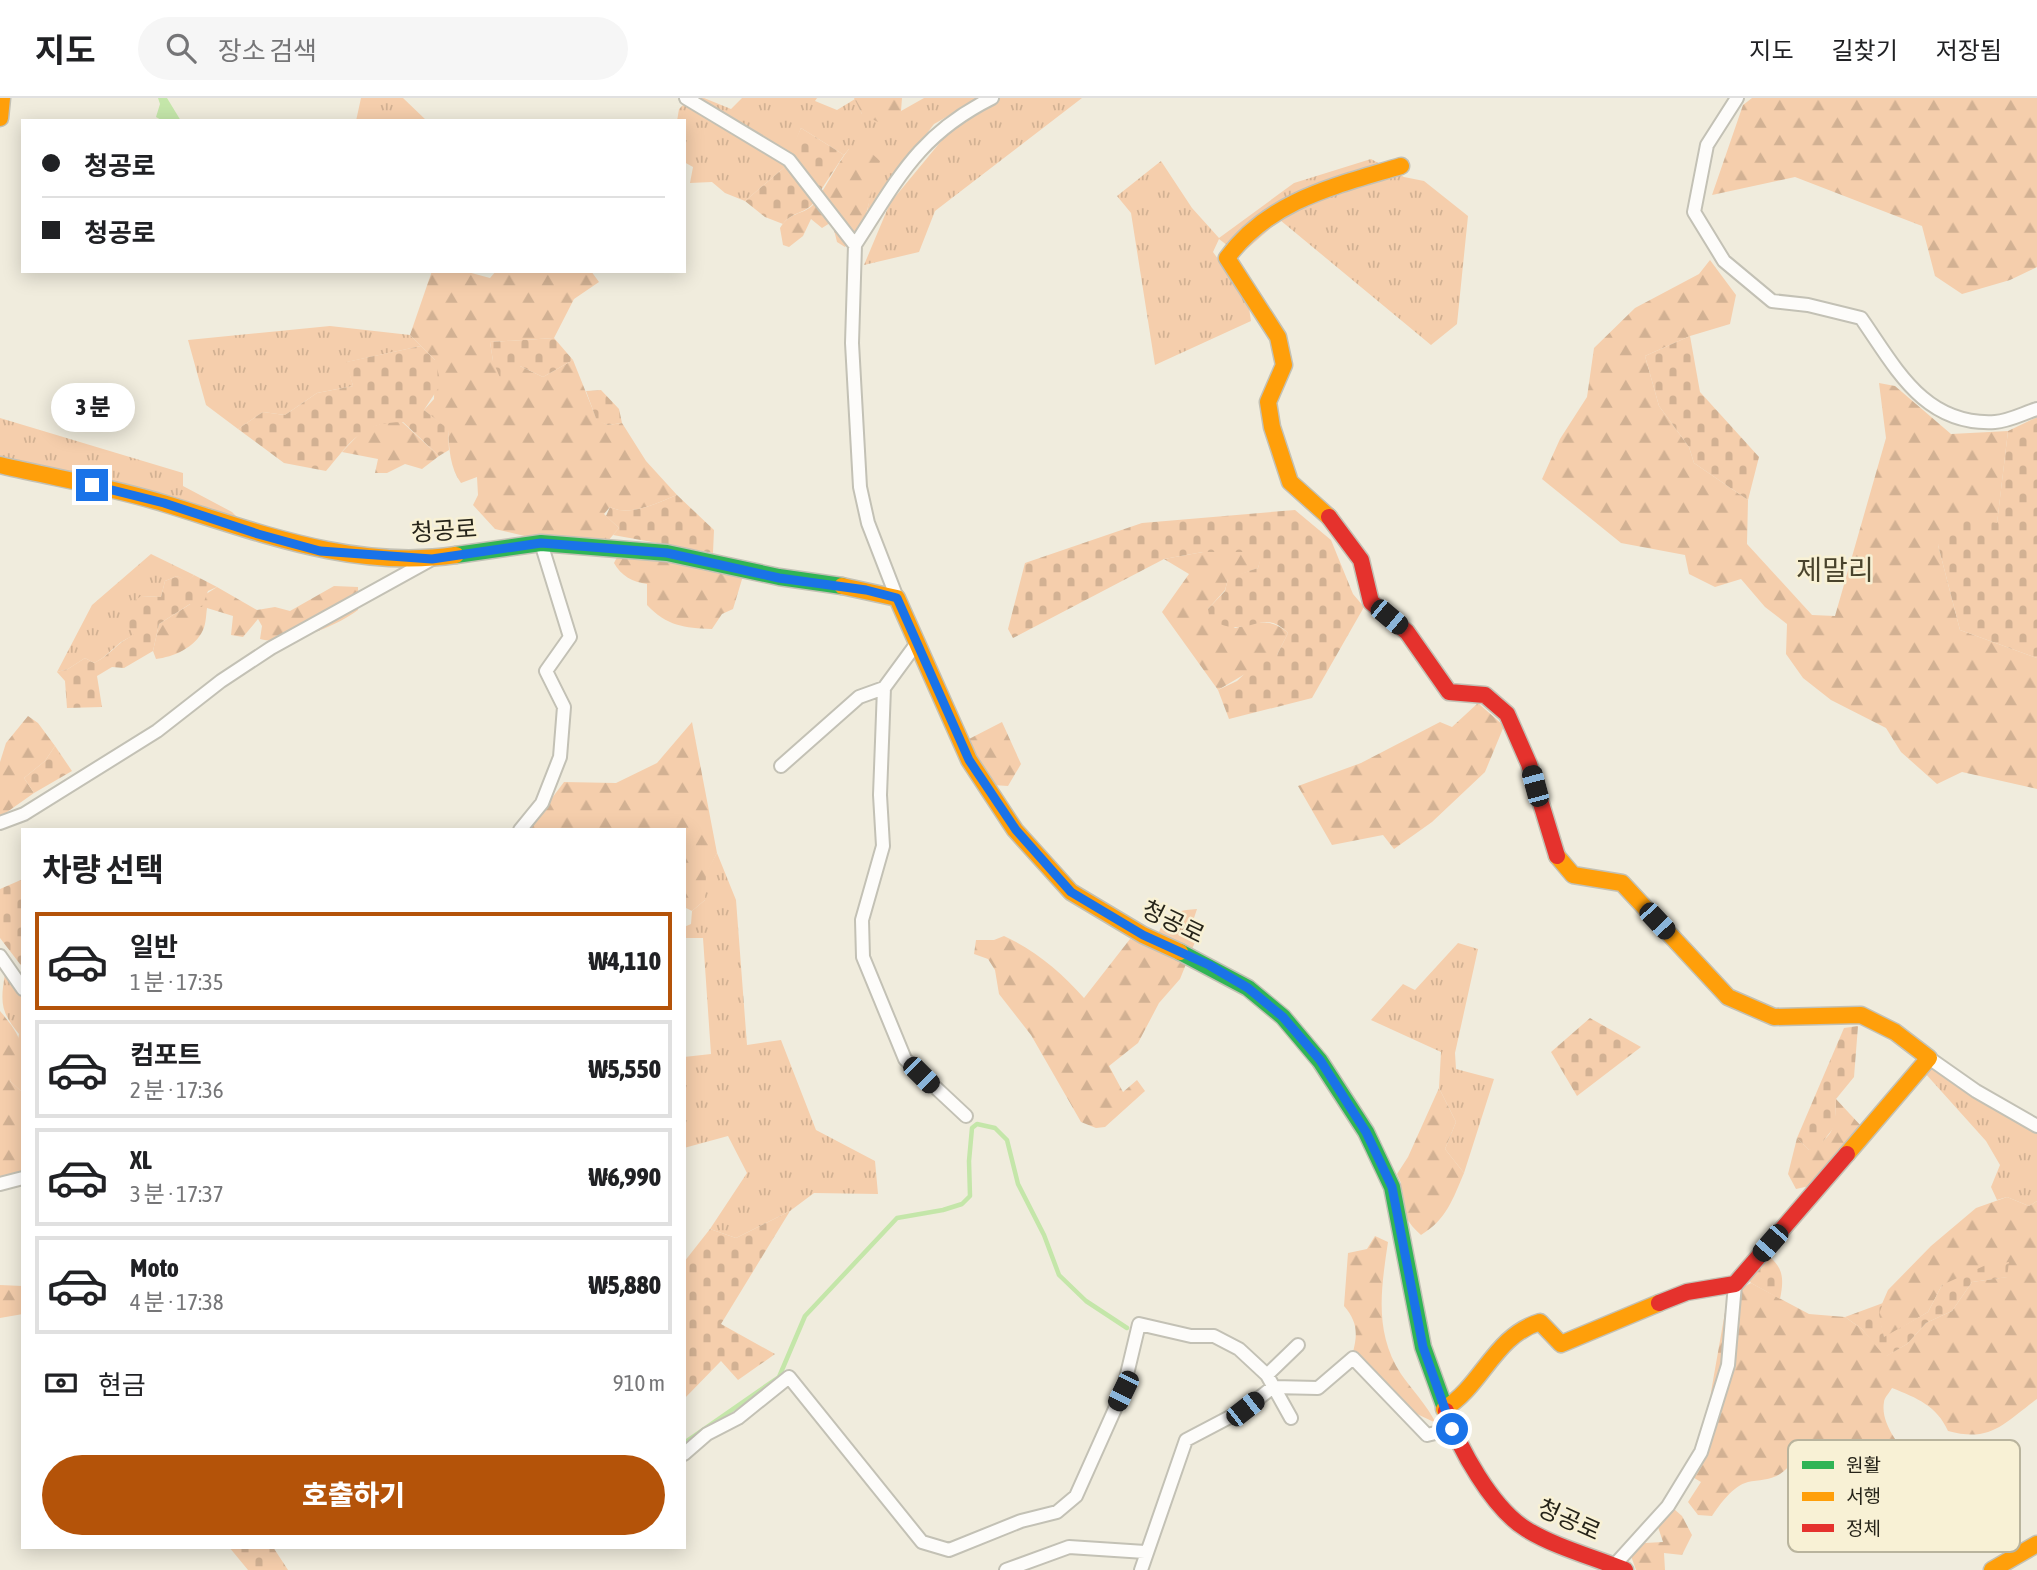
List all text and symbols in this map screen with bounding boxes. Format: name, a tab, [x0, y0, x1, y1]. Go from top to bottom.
search box	[138, 17, 628, 80]
icon: search	[162, 29, 200, 67]
text: 지도	[35, 31, 96, 69]
text: 장소 검색	[218, 36, 317, 66]
text: 지도	[1749, 37, 1794, 64]
text: 길찾기	[1832, 37, 1898, 64]
text: 저장됨	[1936, 37, 2002, 64]
text: 청공로	[84, 151, 156, 181]
text: 청공로	[84, 218, 156, 248]
callout: 3 분	[50, 384, 134, 432]
text: 3 분	[75, 394, 111, 420]
route end	[76, 469, 108, 501]
street label: 청공로	[410, 515, 478, 546]
district label: 제말리	[1796, 554, 1874, 586]
car	[1367, 595, 1412, 639]
car	[1520, 763, 1551, 809]
text: 차량 선택	[42, 851, 164, 888]
street label: 청공로	[1138, 895, 1209, 948]
car	[1635, 898, 1680, 944]
icon: car	[46, 930, 109, 993]
text: 일반	[130, 932, 178, 962]
text: ₩4,110	[589, 946, 661, 976]
text: 1 분 · 17:35	[130, 969, 224, 995]
icon: car	[46, 1038, 109, 1101]
text: 컴포트	[130, 1040, 202, 1070]
car	[899, 1053, 944, 1097]
text: ₩5,550	[589, 1054, 661, 1084]
text: 2 분 · 17:36	[130, 1077, 224, 1103]
text: XL	[130, 1145, 152, 1175]
icon: car	[46, 1146, 109, 1209]
text: ₩6,990	[589, 1162, 661, 1192]
text: 3 분 · 17:37	[130, 1181, 224, 1207]
car	[1749, 1220, 1792, 1266]
text: Moto	[130, 1253, 179, 1283]
icon: car	[46, 1254, 109, 1317]
text: ₩5,880	[589, 1270, 661, 1300]
text: 4 분 · 17:38	[130, 1289, 224, 1315]
icon: cash	[42, 1364, 80, 1402]
car	[1105, 1368, 1142, 1414]
text: 현금	[98, 1370, 146, 1400]
text: 910 m	[613, 1370, 665, 1396]
car	[1222, 1388, 1269, 1430]
route start	[1436, 1413, 1468, 1445]
legend	[1788, 1440, 2020, 1552]
text: 원활	[1846, 1454, 1881, 1476]
button: 호출하기	[42, 1455, 665, 1535]
text: 서행	[1846, 1485, 1881, 1507]
street label: 청공로	[1533, 1494, 1605, 1545]
text: 정체	[1846, 1517, 1881, 1539]

